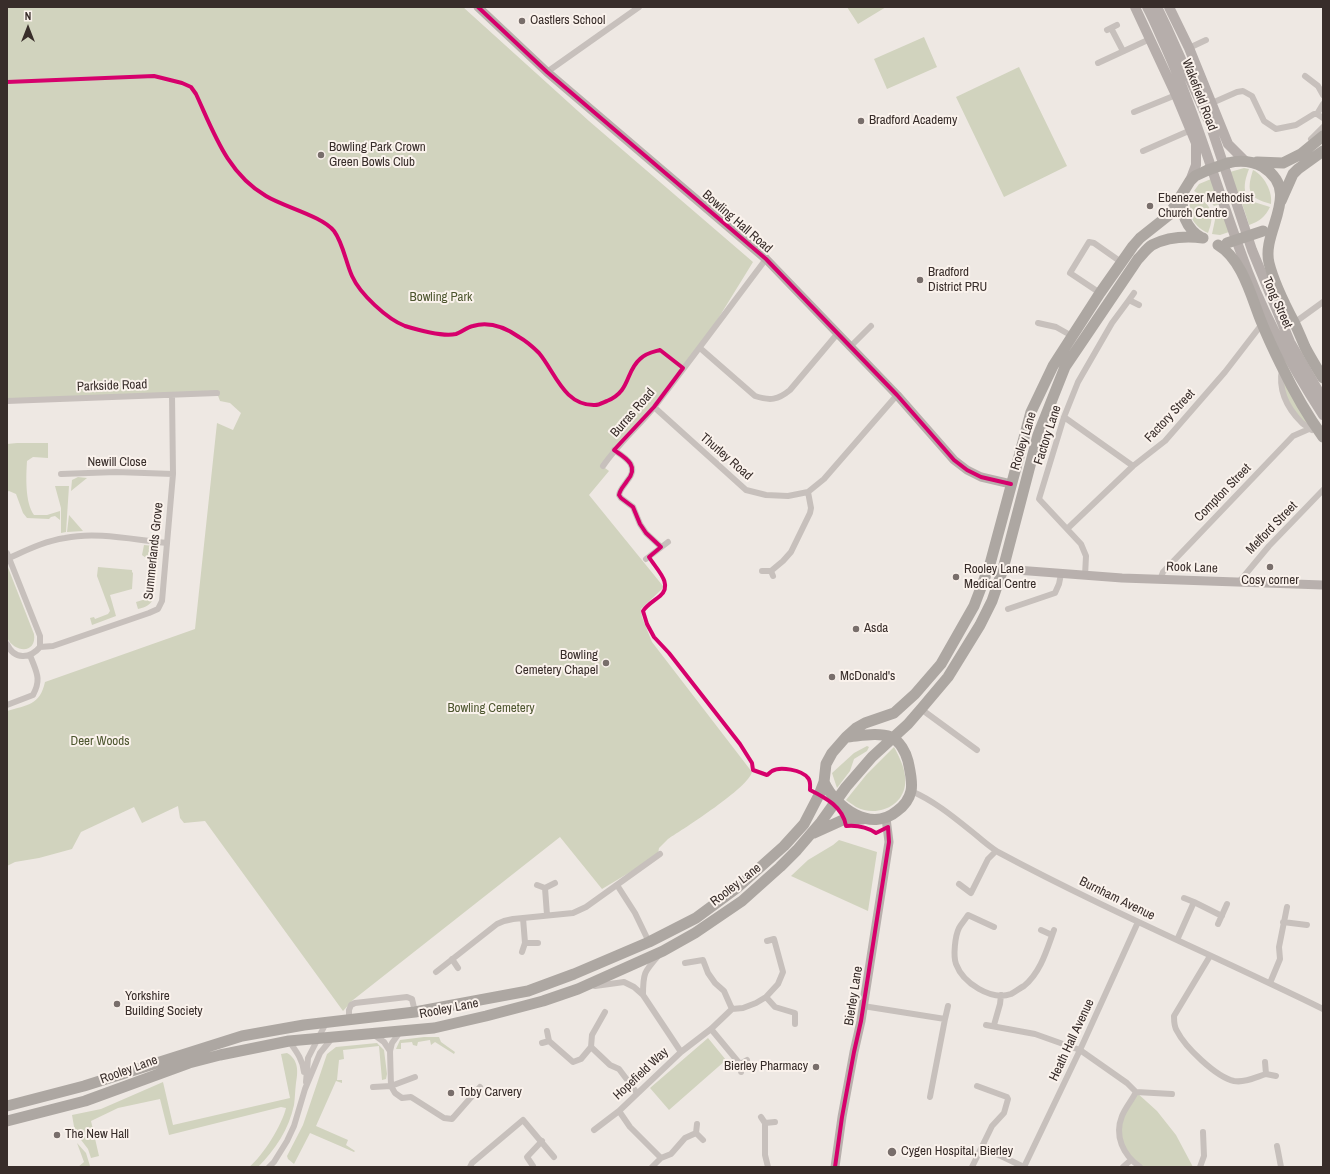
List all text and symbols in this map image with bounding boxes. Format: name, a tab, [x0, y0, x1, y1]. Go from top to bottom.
north arrow	[8, 8, 48, 48]
text: N	[25, 9, 31, 23]
place label: Oastlers School	[530, 13, 605, 29]
marker: Oastlers School	[517, 16, 527, 26]
street label: Wakefield Road	[1178, 57, 1220, 133]
place label: Bradford Academy	[869, 113, 957, 129]
marker: Bradford Academy	[856, 116, 866, 126]
place label: Bowling Park Crown Green Bowls Club	[329, 140, 426, 171]
marker: Bowling Park Crown Green Bowls Club	[316, 150, 326, 160]
street label: Bowling Hall Road	[699, 187, 775, 257]
place label: Ebenezer Methodist Church Centre	[1158, 191, 1253, 222]
marker: Ebenezer Methodist Church Centre	[1145, 201, 1155, 211]
place label: Bradford District PRU	[928, 265, 987, 296]
marker: Bradford District PRU	[915, 275, 925, 285]
street label: Tong Street	[1259, 275, 1295, 331]
park label: Bowling Park	[410, 290, 472, 306]
street label: Parkside Road	[76, 377, 148, 395]
street label: Burras Road	[607, 385, 659, 441]
street label: Factory Street	[1142, 386, 1198, 446]
street label: Factory Lane	[1031, 403, 1065, 467]
street label: Rooley Lane	[1008, 410, 1040, 472]
street label: Thurley Road	[697, 430, 755, 484]
street label: Newill Close	[87, 455, 147, 471]
street label: Compton Street	[1191, 461, 1255, 525]
street label: Melford Street	[1243, 499, 1301, 557]
street label: Summerlands Grove	[141, 502, 167, 600]
street label: Rook Lane	[1166, 559, 1218, 577]
place label: Rooley Lane Medical Centre	[964, 562, 1036, 593]
marker: Cosy corner	[1265, 562, 1275, 572]
marker: Rooley Lane Medical Centre	[951, 572, 961, 582]
place label: Cosy corner	[1241, 573, 1299, 589]
place label: Asda	[864, 621, 888, 637]
marker: Asda	[851, 624, 861, 634]
place label: Bowling Cemetery Chapel	[515, 648, 598, 679]
marker: Bowling Cemetery Chapel	[601, 658, 611, 668]
place label: McDonald's	[840, 669, 895, 685]
marker: McDonald's	[827, 672, 837, 682]
park label: Bowling Cemetery	[447, 701, 535, 717]
park label: Deer Woods	[70, 734, 130, 750]
street label: Rooley Lane	[708, 860, 764, 910]
street label: Burnham Avenue	[1077, 874, 1157, 924]
street label: Bierley Lane	[842, 965, 866, 1027]
place label: Yorkshire Building Society	[125, 989, 203, 1020]
street label: Rooley Lane	[418, 996, 480, 1022]
street label: Heath Hall Avenue	[1046, 997, 1098, 1083]
marker: Yorkshire Building Society	[112, 999, 122, 1009]
street label: Hopefield Way	[610, 1045, 672, 1103]
street label: Rooley Lane	[98, 1052, 160, 1088]
place label: Bierley Pharmacy	[724, 1059, 808, 1075]
marker: Bierley Pharmacy	[811, 1062, 821, 1072]
place label: Toby Carvery	[459, 1085, 522, 1101]
marker: Toby Carvery	[446, 1088, 456, 1098]
place label: The New Hall	[65, 1127, 129, 1143]
marker: The New Hall	[52, 1130, 62, 1140]
place label: Cygen Hospital, Bierley	[901, 1144, 1013, 1160]
marker: Cygen Hospital, Bierley	[886, 1146, 898, 1158]

